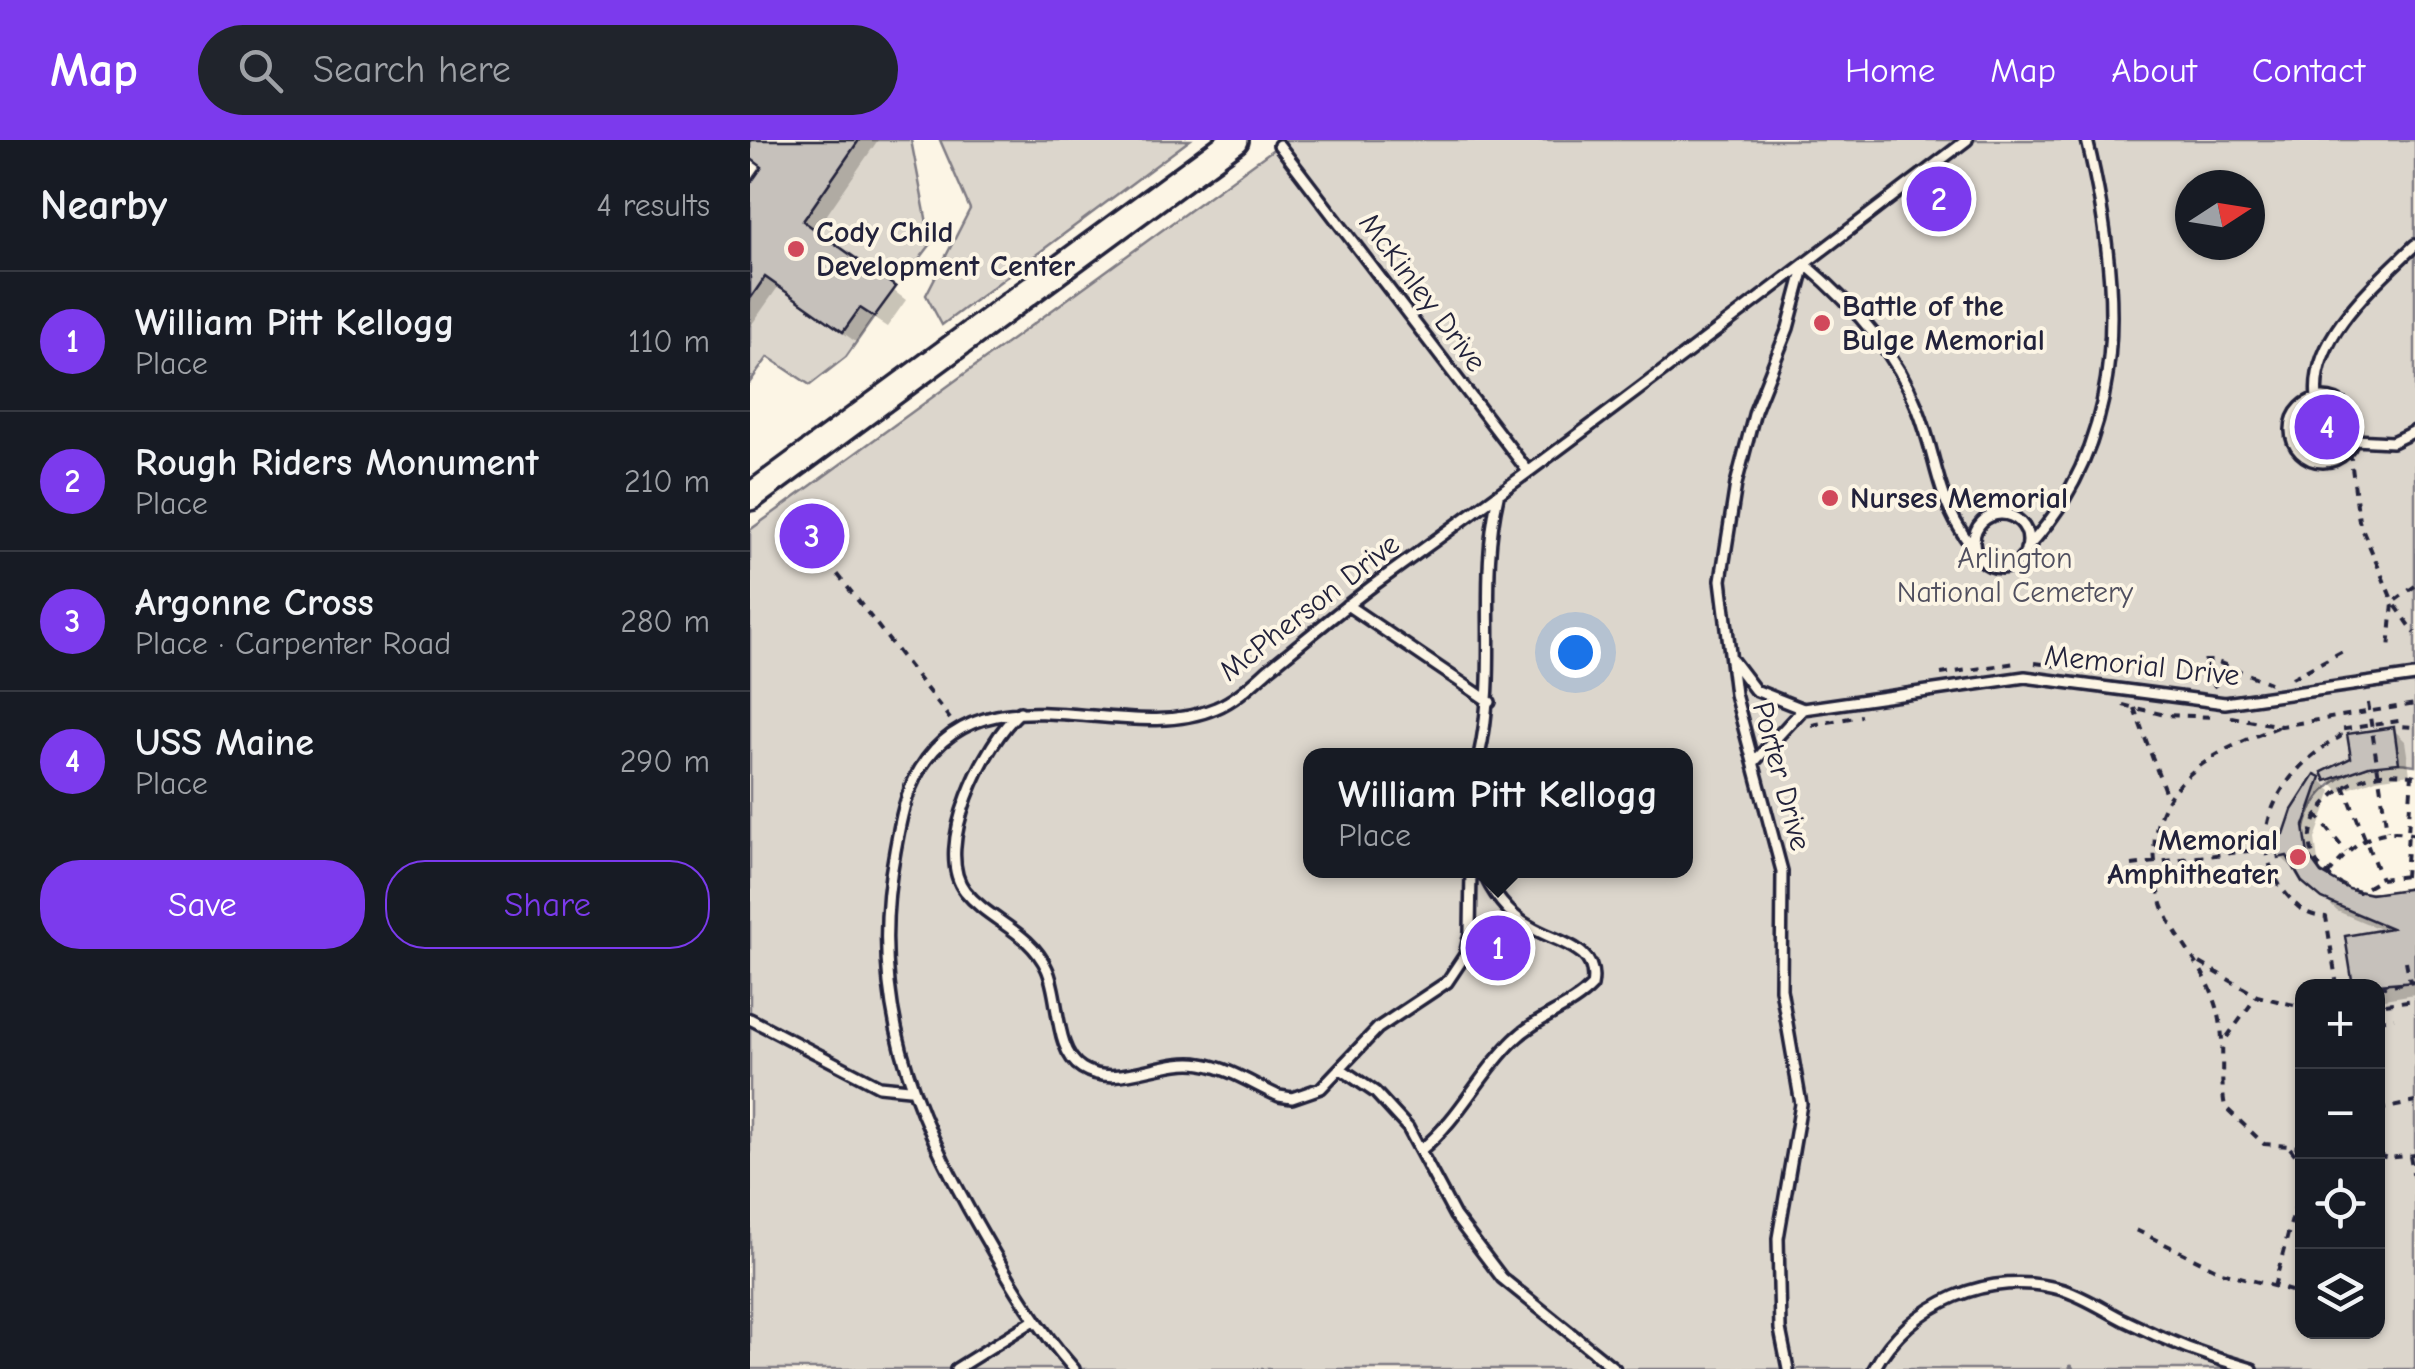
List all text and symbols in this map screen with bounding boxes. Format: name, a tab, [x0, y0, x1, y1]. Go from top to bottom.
search box	[198, 25, 898, 115]
text: Map	[50, 43, 138, 98]
icon: search	[233, 43, 288, 98]
text: Search here	[313, 48, 511, 92]
text: Home	[1845, 50, 1935, 91]
text: Map	[1990, 50, 2056, 91]
text: About	[2111, 50, 2197, 91]
text: Contact	[2252, 50, 2365, 91]
pin: 2	[1906, 162, 1972, 236]
north arrow	[2175, 170, 2265, 260]
text: Nearby	[40, 181, 167, 230]
text: 4 results	[597, 187, 710, 224]
street label: McKinley Drive	[1352, 206, 1494, 378]
place label: Cody Child Development Center	[816, 215, 1075, 284]
marker: Cody Child Development Center	[785, 238, 807, 260]
place label: Battle of the Bulge Memorial	[1842, 289, 2045, 358]
text: William Pitt Kellogg	[135, 301, 455, 345]
marker: Battle of the Bulge Memorial	[1811, 312, 1833, 334]
text: 1	[66, 323, 79, 360]
text: 110 m	[628, 323, 710, 360]
text: Place	[135, 345, 208, 382]
pin: 4	[2294, 390, 2360, 464]
text: Rough Riders Monument	[135, 441, 538, 485]
text: 2	[65, 463, 80, 500]
text: 210 m	[624, 463, 710, 500]
place label: Nurses Memorial	[1850, 481, 2068, 516]
text: Place	[135, 485, 208, 522]
marker: Nurses Memorial	[1819, 487, 1841, 509]
pin: 3	[780, 498, 844, 574]
street label: McPherson Drive	[1212, 526, 1406, 689]
park label: Arlington National Cemetery	[1897, 541, 2134, 610]
text: Argonne Cross	[135, 581, 374, 625]
text: 3	[65, 603, 80, 640]
text: 280 m	[620, 603, 710, 640]
text: Place · Carpenter Road	[135, 625, 451, 662]
your location	[1550, 627, 1601, 678]
street label: Memorial Drive	[2043, 638, 2241, 693]
street label: Porter Drive	[1745, 698, 1818, 854]
text: USS Maine	[135, 721, 314, 765]
text: 4	[65, 743, 80, 780]
text: 290 m	[620, 743, 710, 780]
popup	[1303, 748, 1693, 878]
text: Place	[135, 765, 208, 802]
text: William Pitt Kellogg	[1338, 773, 1658, 817]
text: Place	[1338, 817, 1411, 854]
place label: Memorial Amphitheater	[2107, 823, 2278, 892]
marker: Memorial Amphitheater	[2287, 846, 2309, 868]
button: Save	[40, 860, 365, 949]
button: Share	[385, 860, 710, 949]
pin: 1	[1466, 910, 1530, 986]
map controls	[2295, 979, 2385, 1339]
button: +	[2295, 979, 2385, 1069]
button: −	[2295, 1069, 2385, 1159]
button: locate	[2295, 1159, 2385, 1249]
button: layers	[2295, 1249, 2385, 1339]

